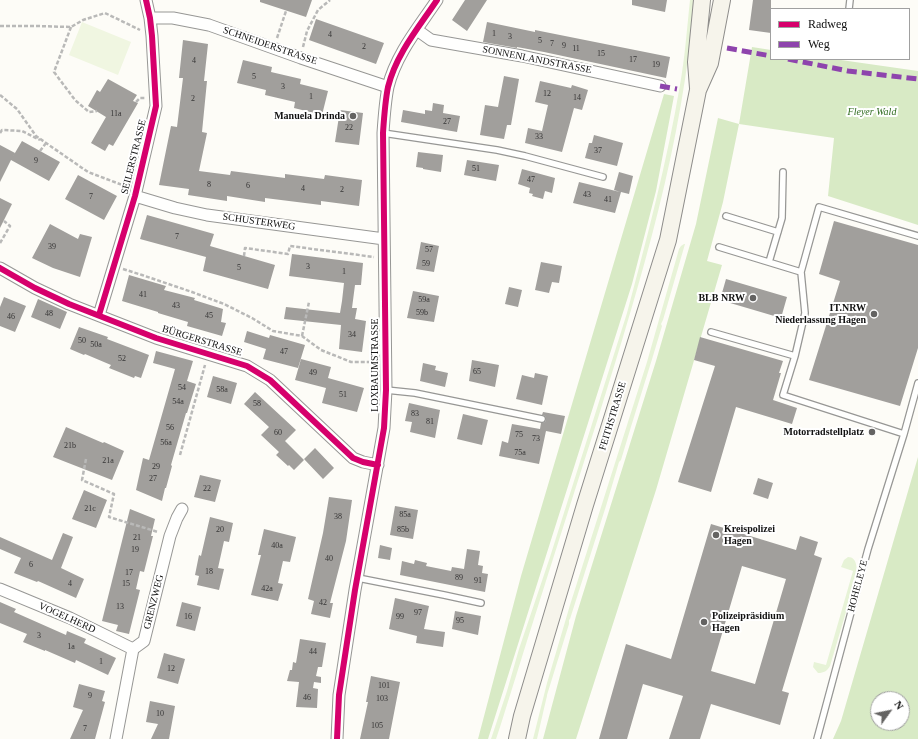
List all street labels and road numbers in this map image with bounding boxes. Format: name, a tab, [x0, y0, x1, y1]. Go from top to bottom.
street label: SCHNEIDERSTRASSE	[221, 24, 319, 68]
street label: SONNENLANDSTRASSE	[481, 44, 593, 76]
street label: SEILERSTRASSE	[119, 118, 149, 196]
street label: SCHUSTERWEG	[222, 211, 296, 233]
street label: LOXBAUMSTRASSE	[369, 318, 381, 412]
street label: BÜRGERSTRASSE	[160, 323, 244, 359]
street label: FEITHSTRASSE	[597, 380, 629, 452]
street label: HOHELEYE	[845, 559, 871, 613]
street label: GRENZWEG	[141, 573, 167, 631]
street label: VOGELHERD	[37, 600, 97, 636]

